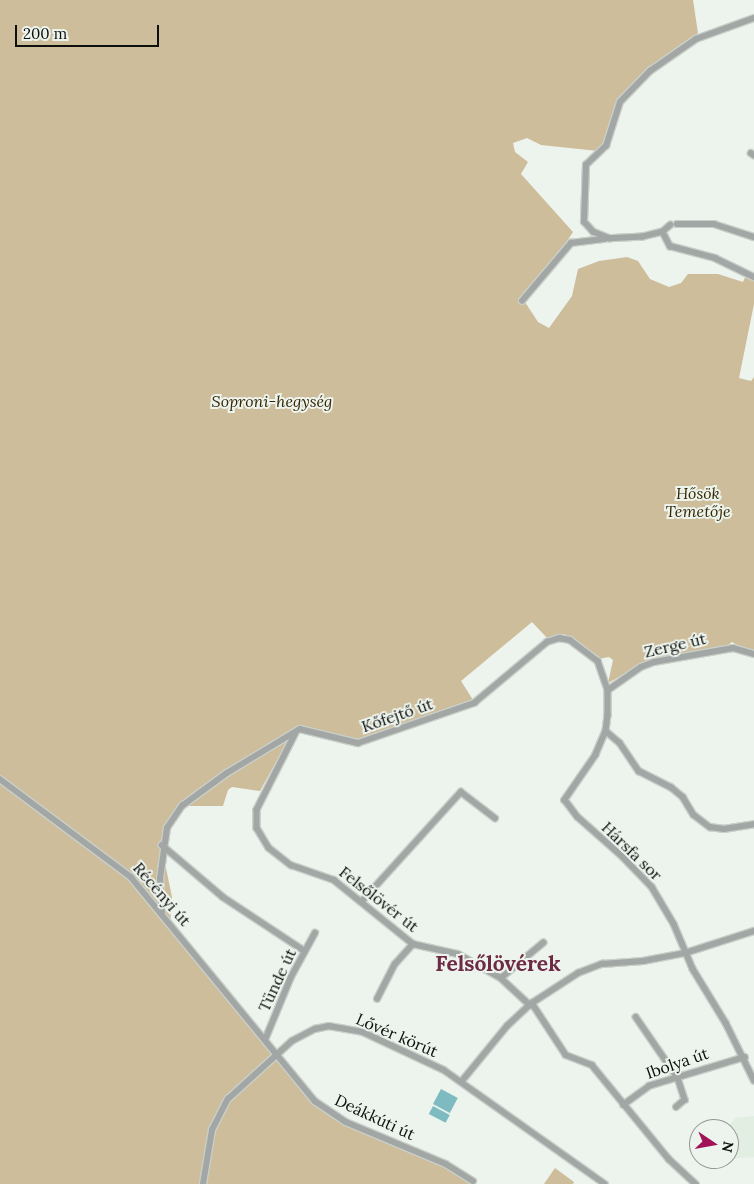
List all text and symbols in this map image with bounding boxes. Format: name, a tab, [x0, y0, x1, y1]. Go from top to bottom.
scale bar	[18, 15, 161, 47]
text: 200 m	[23, 24, 67, 43]
park label: Soproni-hegység	[212, 391, 332, 411]
park label: Hősök Temetője	[665, 483, 731, 521]
street label: Zerge út	[642, 629, 708, 661]
street label: Kőfejtő út	[359, 694, 435, 736]
street label: Hársfa sor	[598, 818, 666, 884]
street label: Récényi út	[129, 858, 195, 930]
street label: Felsőlövér út	[335, 862, 423, 936]
street label: Tünde út	[254, 945, 300, 1015]
district label: Felsőlövérek	[435, 951, 561, 977]
street label: Lővér körút	[353, 1009, 441, 1061]
street label: Ibolya út	[643, 1043, 711, 1083]
street label: Deákkúti út	[332, 1090, 418, 1144]
north arrow	[689, 1119, 739, 1169]
text: N	[718, 1140, 738, 1154]

